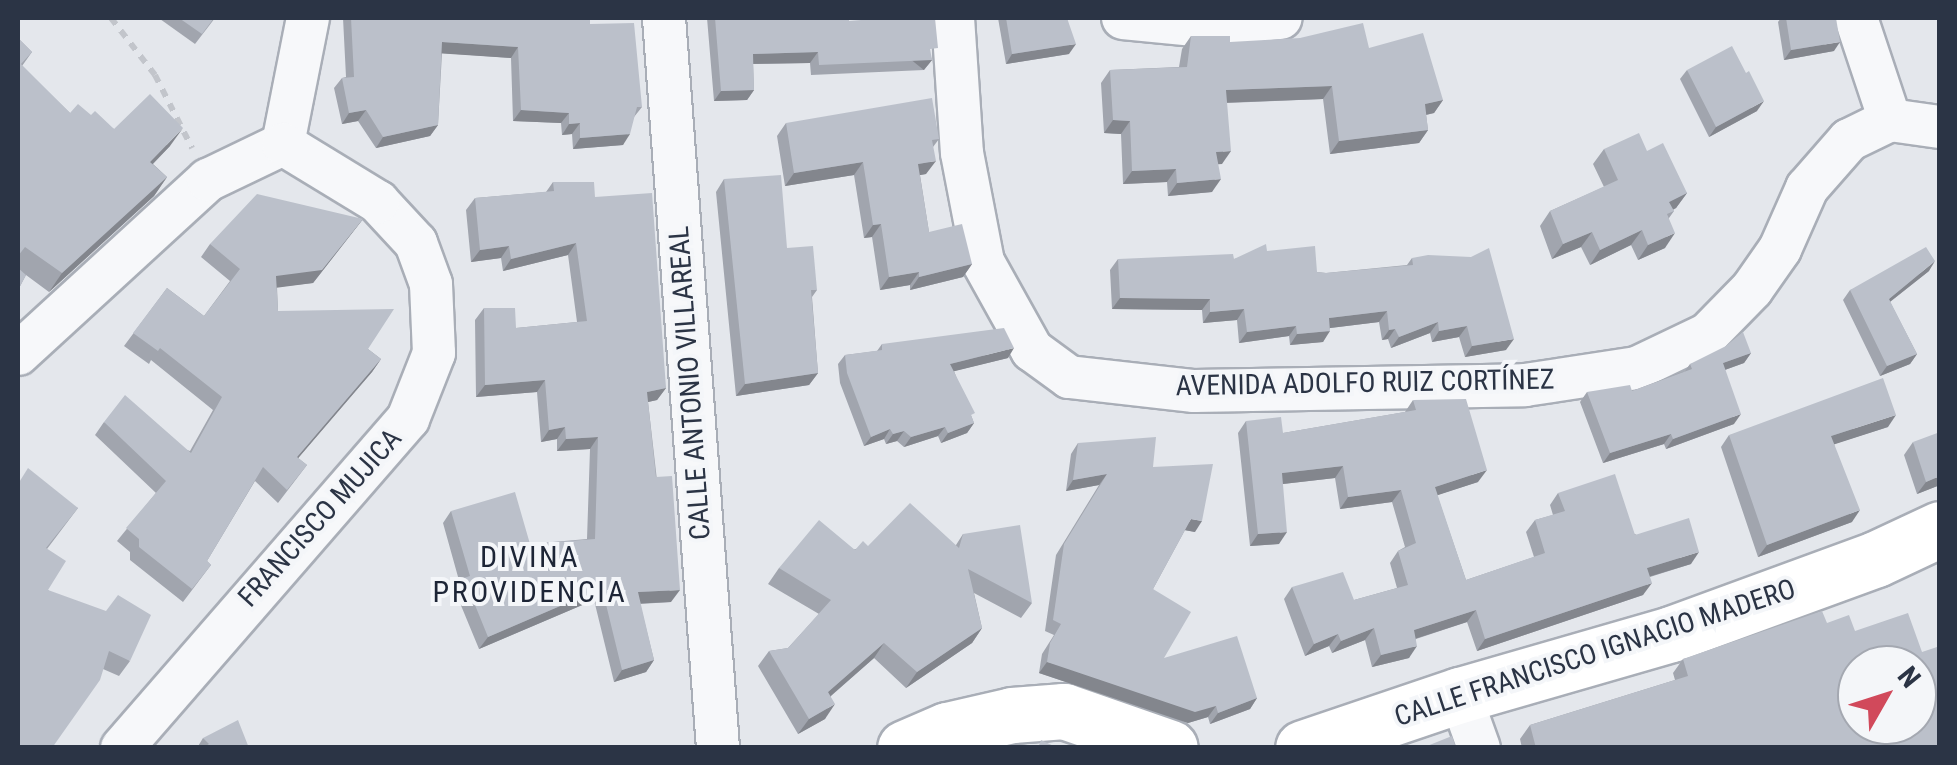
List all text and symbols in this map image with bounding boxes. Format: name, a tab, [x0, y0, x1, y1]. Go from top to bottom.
street label: CALLE ANTONIO VILLAREAL	[662, 225, 718, 541]
street label: AVENIDA ADOLFO RUIZ CORTÍNEZ	[1175, 363, 1555, 403]
street label: FRANCISCO MUJICA	[231, 422, 409, 614]
district label: DIVINA PROVIDENCIA	[433, 539, 627, 610]
street label: CALLE FRANCISCO IGNACIO MADERO	[1390, 572, 1800, 734]
north arrow	[1837, 645, 1937, 745]
text: N	[1891, 660, 1927, 694]

